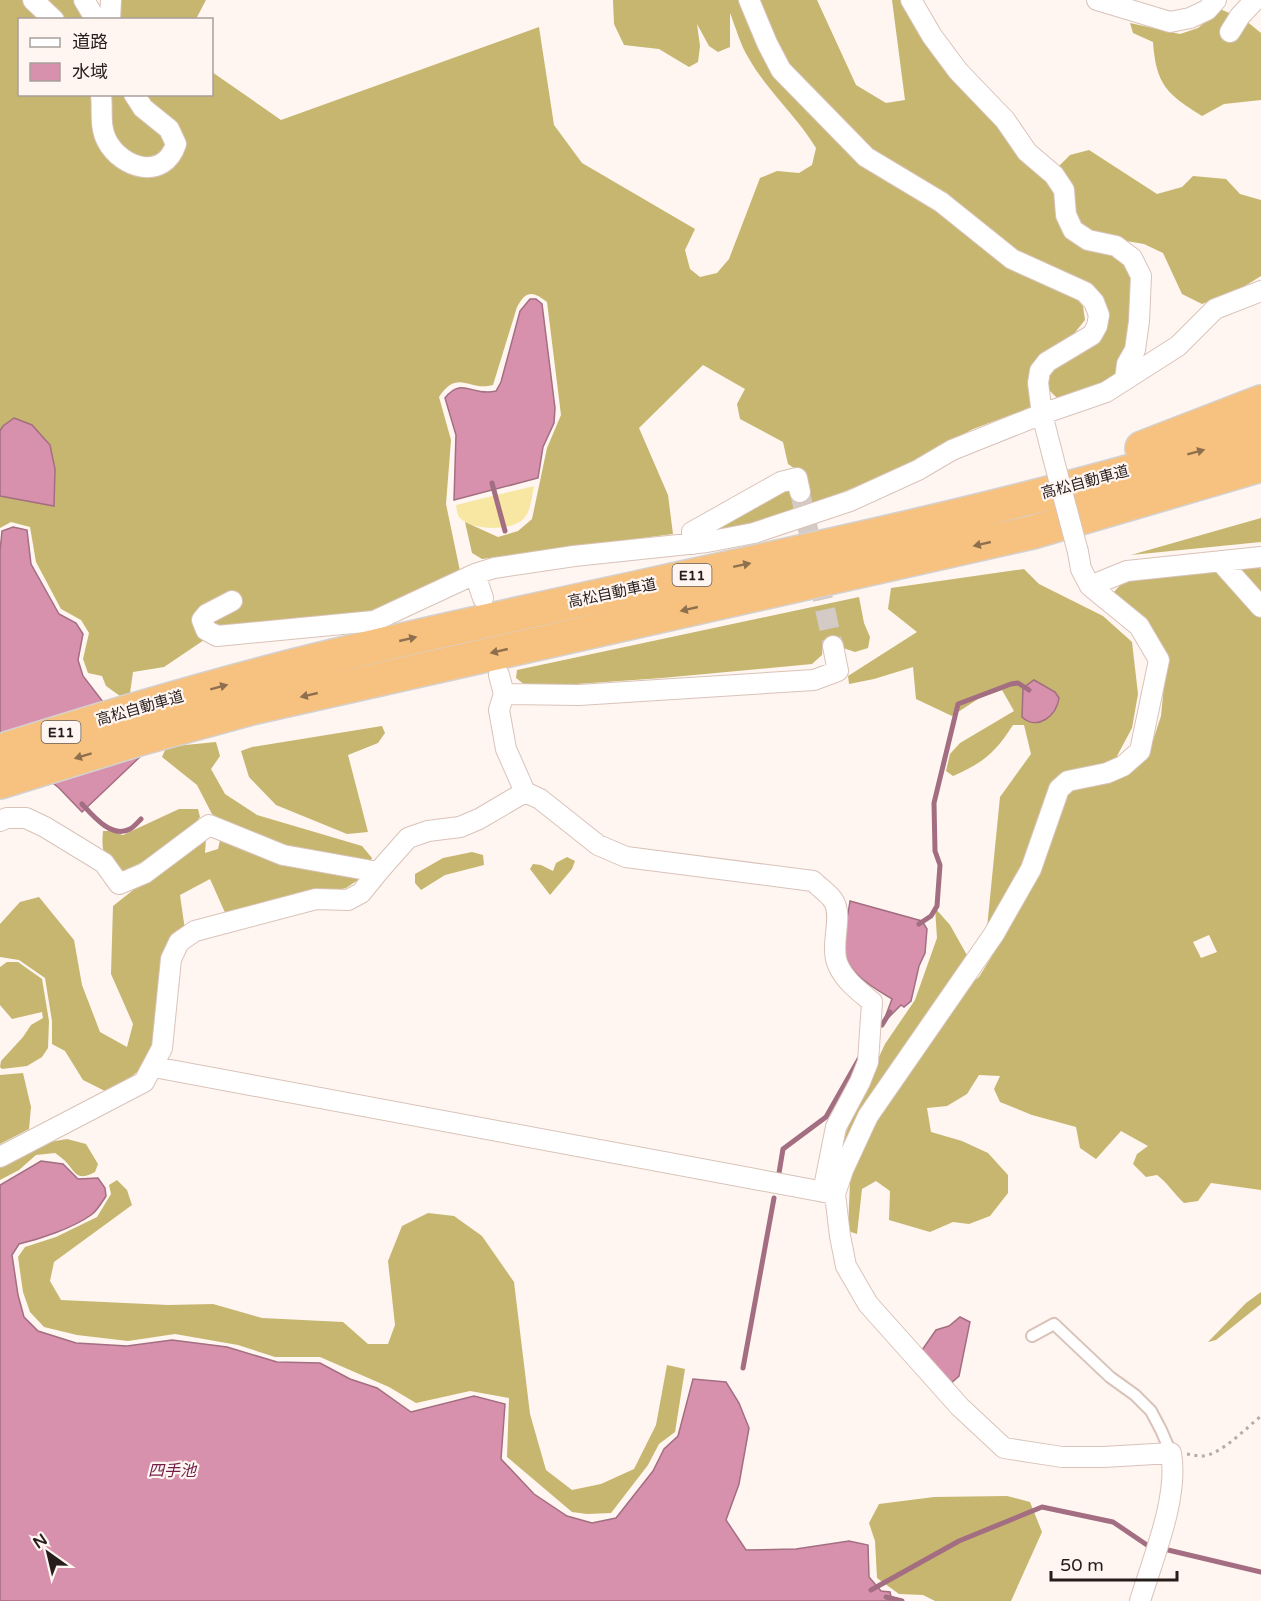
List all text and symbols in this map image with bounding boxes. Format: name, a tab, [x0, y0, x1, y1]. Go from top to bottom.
legend	[18, 18, 213, 96]
text: 道路	[72, 31, 108, 53]
text: 水域	[72, 61, 108, 83]
one-way arrow	[1187, 447, 1205, 457]
street label: 高松自動車道	[1039, 462, 1131, 502]
one-way arrow	[973, 539, 992, 549]
one-way arrow	[732, 560, 751, 569]
road number: E11	[672, 564, 712, 586]
street label: 高松自動車道	[566, 575, 658, 611]
one-way arrow	[680, 604, 699, 614]
one-way arrow	[399, 634, 418, 643]
one-way arrow	[489, 647, 508, 656]
one-way arrow	[210, 681, 228, 691]
street label: 高松自動車道	[94, 687, 186, 729]
one-way arrow	[300, 690, 318, 700]
road number: E11	[42, 721, 80, 743]
one-way arrow	[74, 752, 92, 761]
water label: 四手池	[148, 1461, 198, 1481]
north arrow	[18, 1523, 78, 1583]
text: N	[29, 1530, 51, 1553]
scale bar	[1051, 1544, 1177, 1582]
text: 50 m	[1060, 1554, 1104, 1576]

